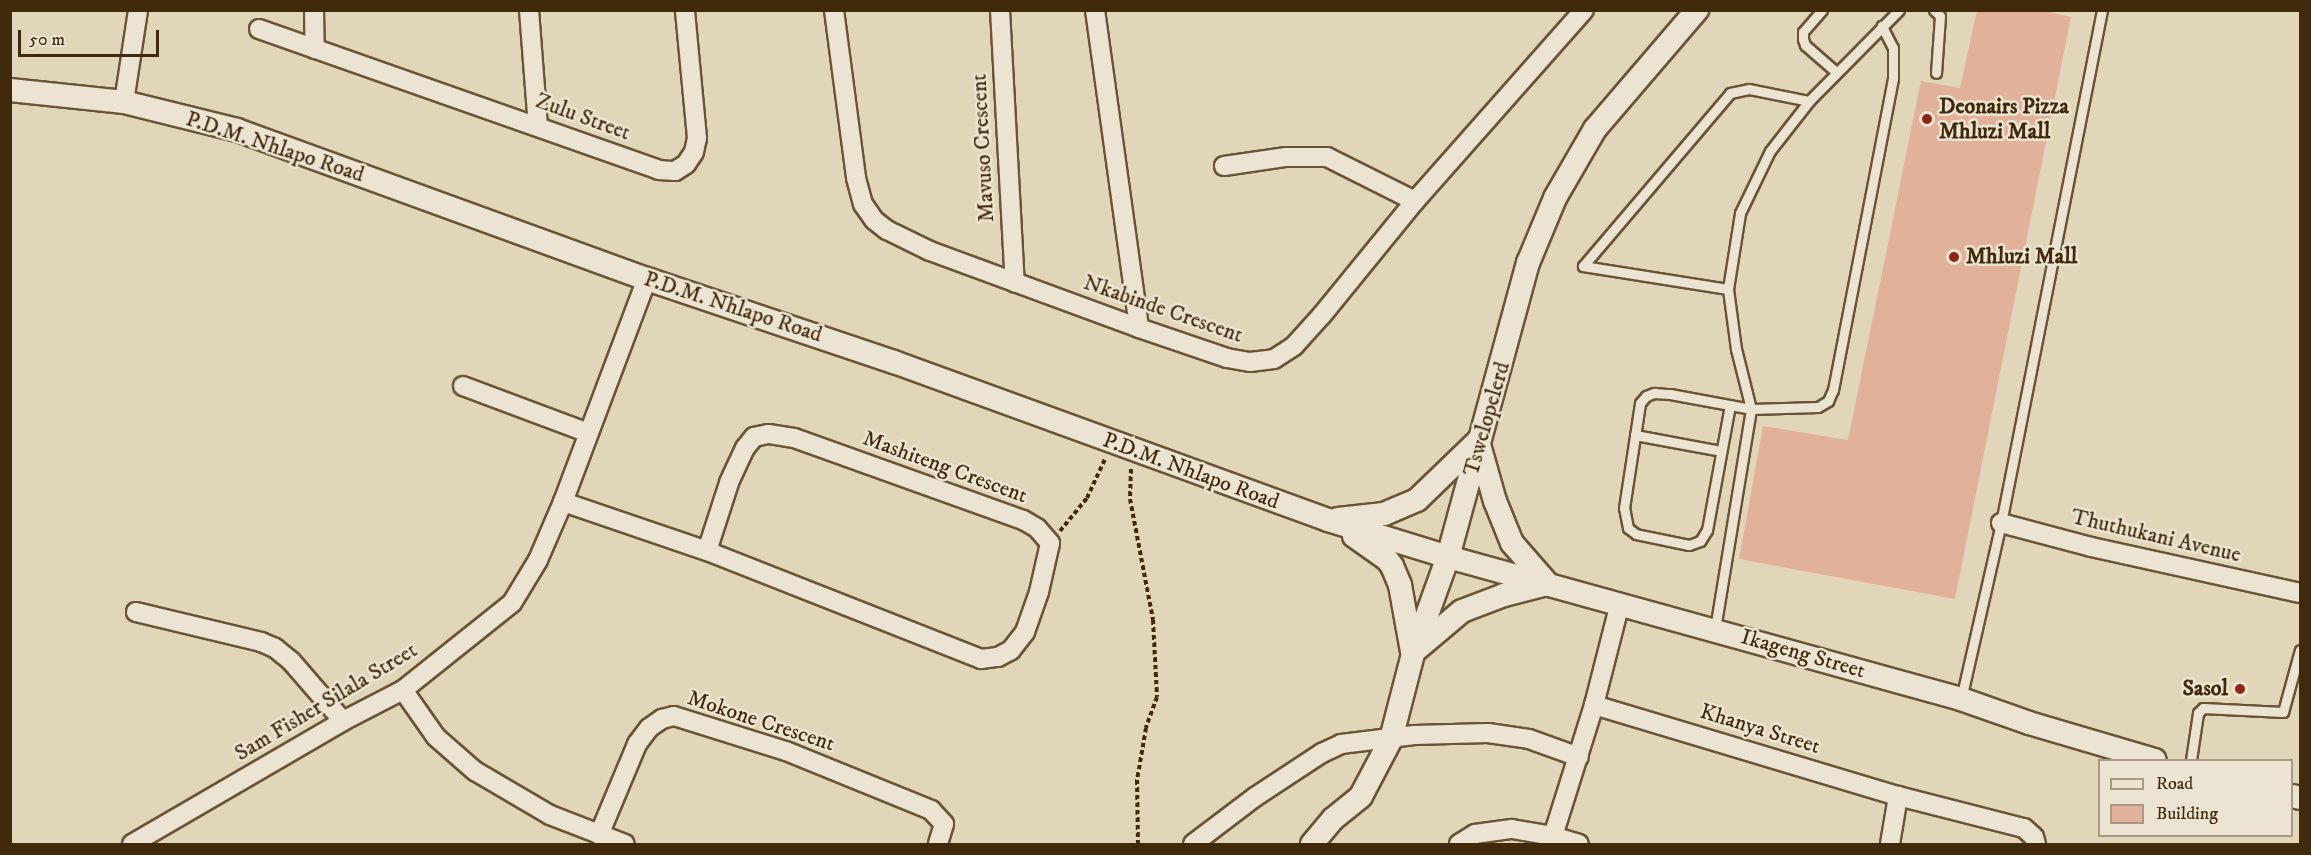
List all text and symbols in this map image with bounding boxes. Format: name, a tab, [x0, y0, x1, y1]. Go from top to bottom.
scale bar	[21, 18, 162, 56]
text: 50 m	[29, 29, 65, 51]
street label: Mavuso Crescent	[966, 73, 1000, 223]
street label: Zulu Street	[532, 88, 634, 146]
place label: Deonairs Pizza Mhluzi Mall	[1939, 93, 2069, 144]
street label: P.D.M. Nhlapo Road	[183, 106, 367, 188]
marker: Deonairs Pizza Mhluzi Mall	[1920, 112, 1934, 126]
place label: Mhluzi Mall	[1966, 244, 2077, 270]
marker: Mhluzi Mall	[1947, 250, 1961, 264]
street label: P.D.M. Nhlapo Road	[641, 266, 825, 348]
street label: Nkabinde Crescent	[1080, 269, 1246, 349]
street label: Tswelopelerd	[1458, 359, 1516, 479]
street label: Mashiteng Crescent	[859, 425, 1031, 509]
street label: P.D.M. Nhlapo Road	[1099, 427, 1283, 515]
street label: Thuthukani Avenue	[2069, 504, 2243, 568]
street label: Ikageng Street	[1738, 624, 1868, 684]
street label: Sam Fisher Silala Street	[230, 637, 422, 767]
place label: Sasol	[2183, 676, 2228, 702]
marker: Sasol	[2233, 682, 2247, 696]
street label: Mokone Crescent	[684, 685, 838, 757]
street label: Khanya Street	[1697, 698, 1823, 760]
legend	[2098, 759, 2293, 837]
text: Road	[2156, 773, 2193, 795]
text: Building	[2156, 803, 2218, 825]

